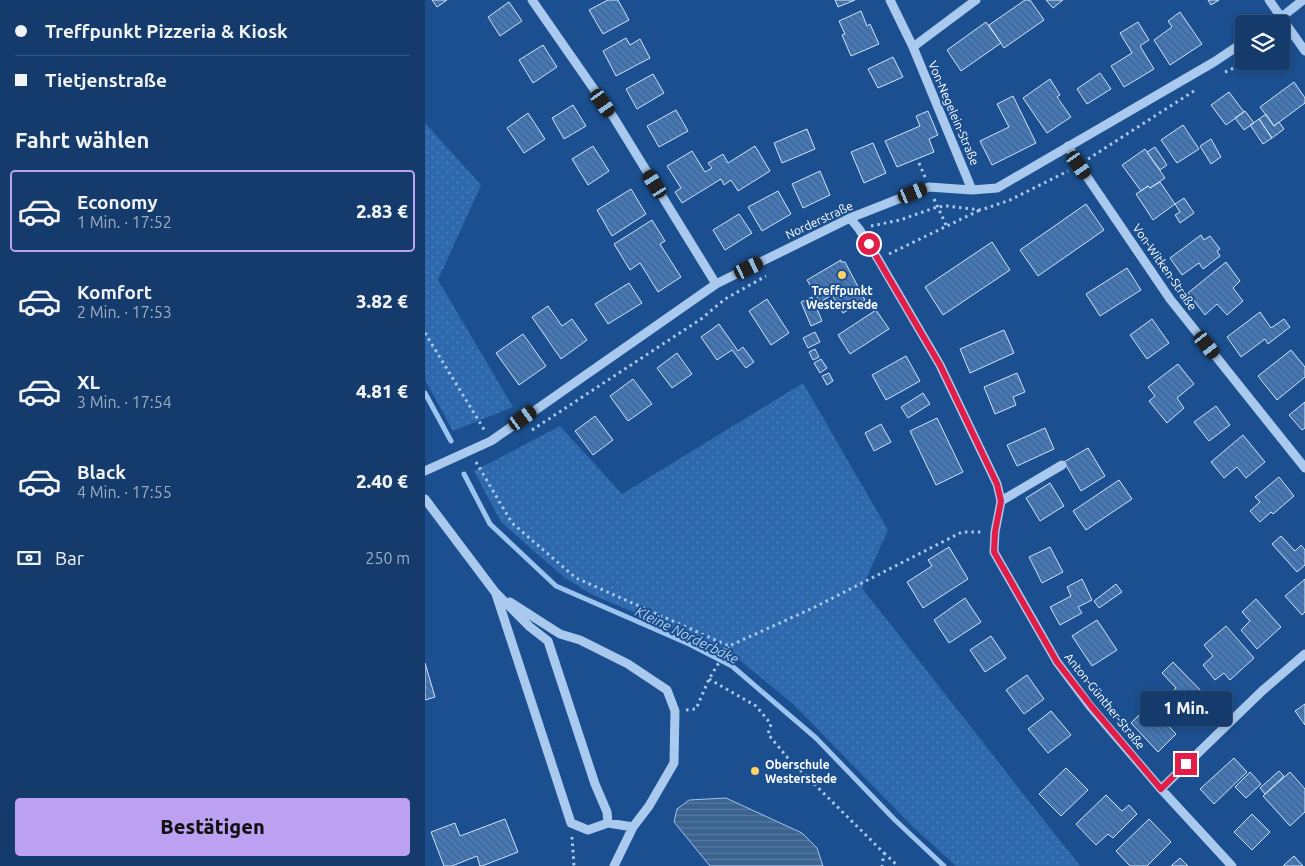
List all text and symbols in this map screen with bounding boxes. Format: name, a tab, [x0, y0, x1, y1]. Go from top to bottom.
map controls	[1235, 15, 1290, 70]
button: layers	[1235, 15, 1290, 70]
text: Treffpunkt Pizzeria & Kiosk	[45, 20, 288, 42]
street label: Von-Negelein-Straße	[926, 59, 982, 167]
text: Tietjenstraße	[45, 69, 167, 91]
car	[588, 86, 617, 120]
text: Fahrt wählen	[15, 127, 149, 152]
car	[1064, 148, 1093, 182]
car	[640, 167, 669, 201]
car	[896, 180, 929, 206]
icon: car	[17, 189, 62, 234]
text: Economy	[77, 191, 158, 213]
street label: Norderstraße	[783, 199, 855, 241]
text: 2.83 €	[356, 200, 408, 222]
text: 1 Min. · 17:52	[77, 213, 172, 231]
street label: Von-Witken-Straße	[1130, 222, 1200, 312]
route start	[858, 233, 880, 255]
car	[732, 255, 765, 281]
marker: Treffpunkt Westerstede	[836, 269, 848, 281]
icon: car	[17, 279, 62, 324]
text: Komfort	[77, 281, 152, 303]
place label: Treffpunkt Westerstede	[806, 284, 878, 311]
text: 3.82 €	[356, 290, 408, 312]
text: 2 Min. · 17:53	[77, 303, 172, 321]
car	[1191, 329, 1222, 361]
icon: car	[17, 369, 62, 414]
text: XL	[77, 371, 100, 393]
text: 4.81 €	[356, 380, 408, 402]
text: 3 Min. · 17:54	[77, 393, 172, 411]
car	[506, 403, 539, 433]
icon: car	[17, 459, 62, 504]
text: Black	[77, 461, 126, 483]
text: 2.40 €	[356, 470, 408, 492]
text: 4 Min. · 17:55	[77, 483, 172, 501]
icon: cash	[15, 544, 43, 572]
text: Bar	[55, 547, 84, 569]
text: 250 m	[365, 549, 410, 567]
water label: Kleine Norderbäke	[633, 603, 741, 667]
street label: Anton-Günther-Straße	[1062, 650, 1148, 752]
callout: 1 Min.	[1140, 692, 1232, 726]
text: 1 Min.	[1163, 699, 1209, 717]
route end	[1175, 753, 1197, 775]
place label: Oberschule Westerstede	[765, 758, 837, 785]
marker: Oberschule Westerstede	[749, 765, 761, 777]
button: Bestätigen	[15, 798, 410, 856]

